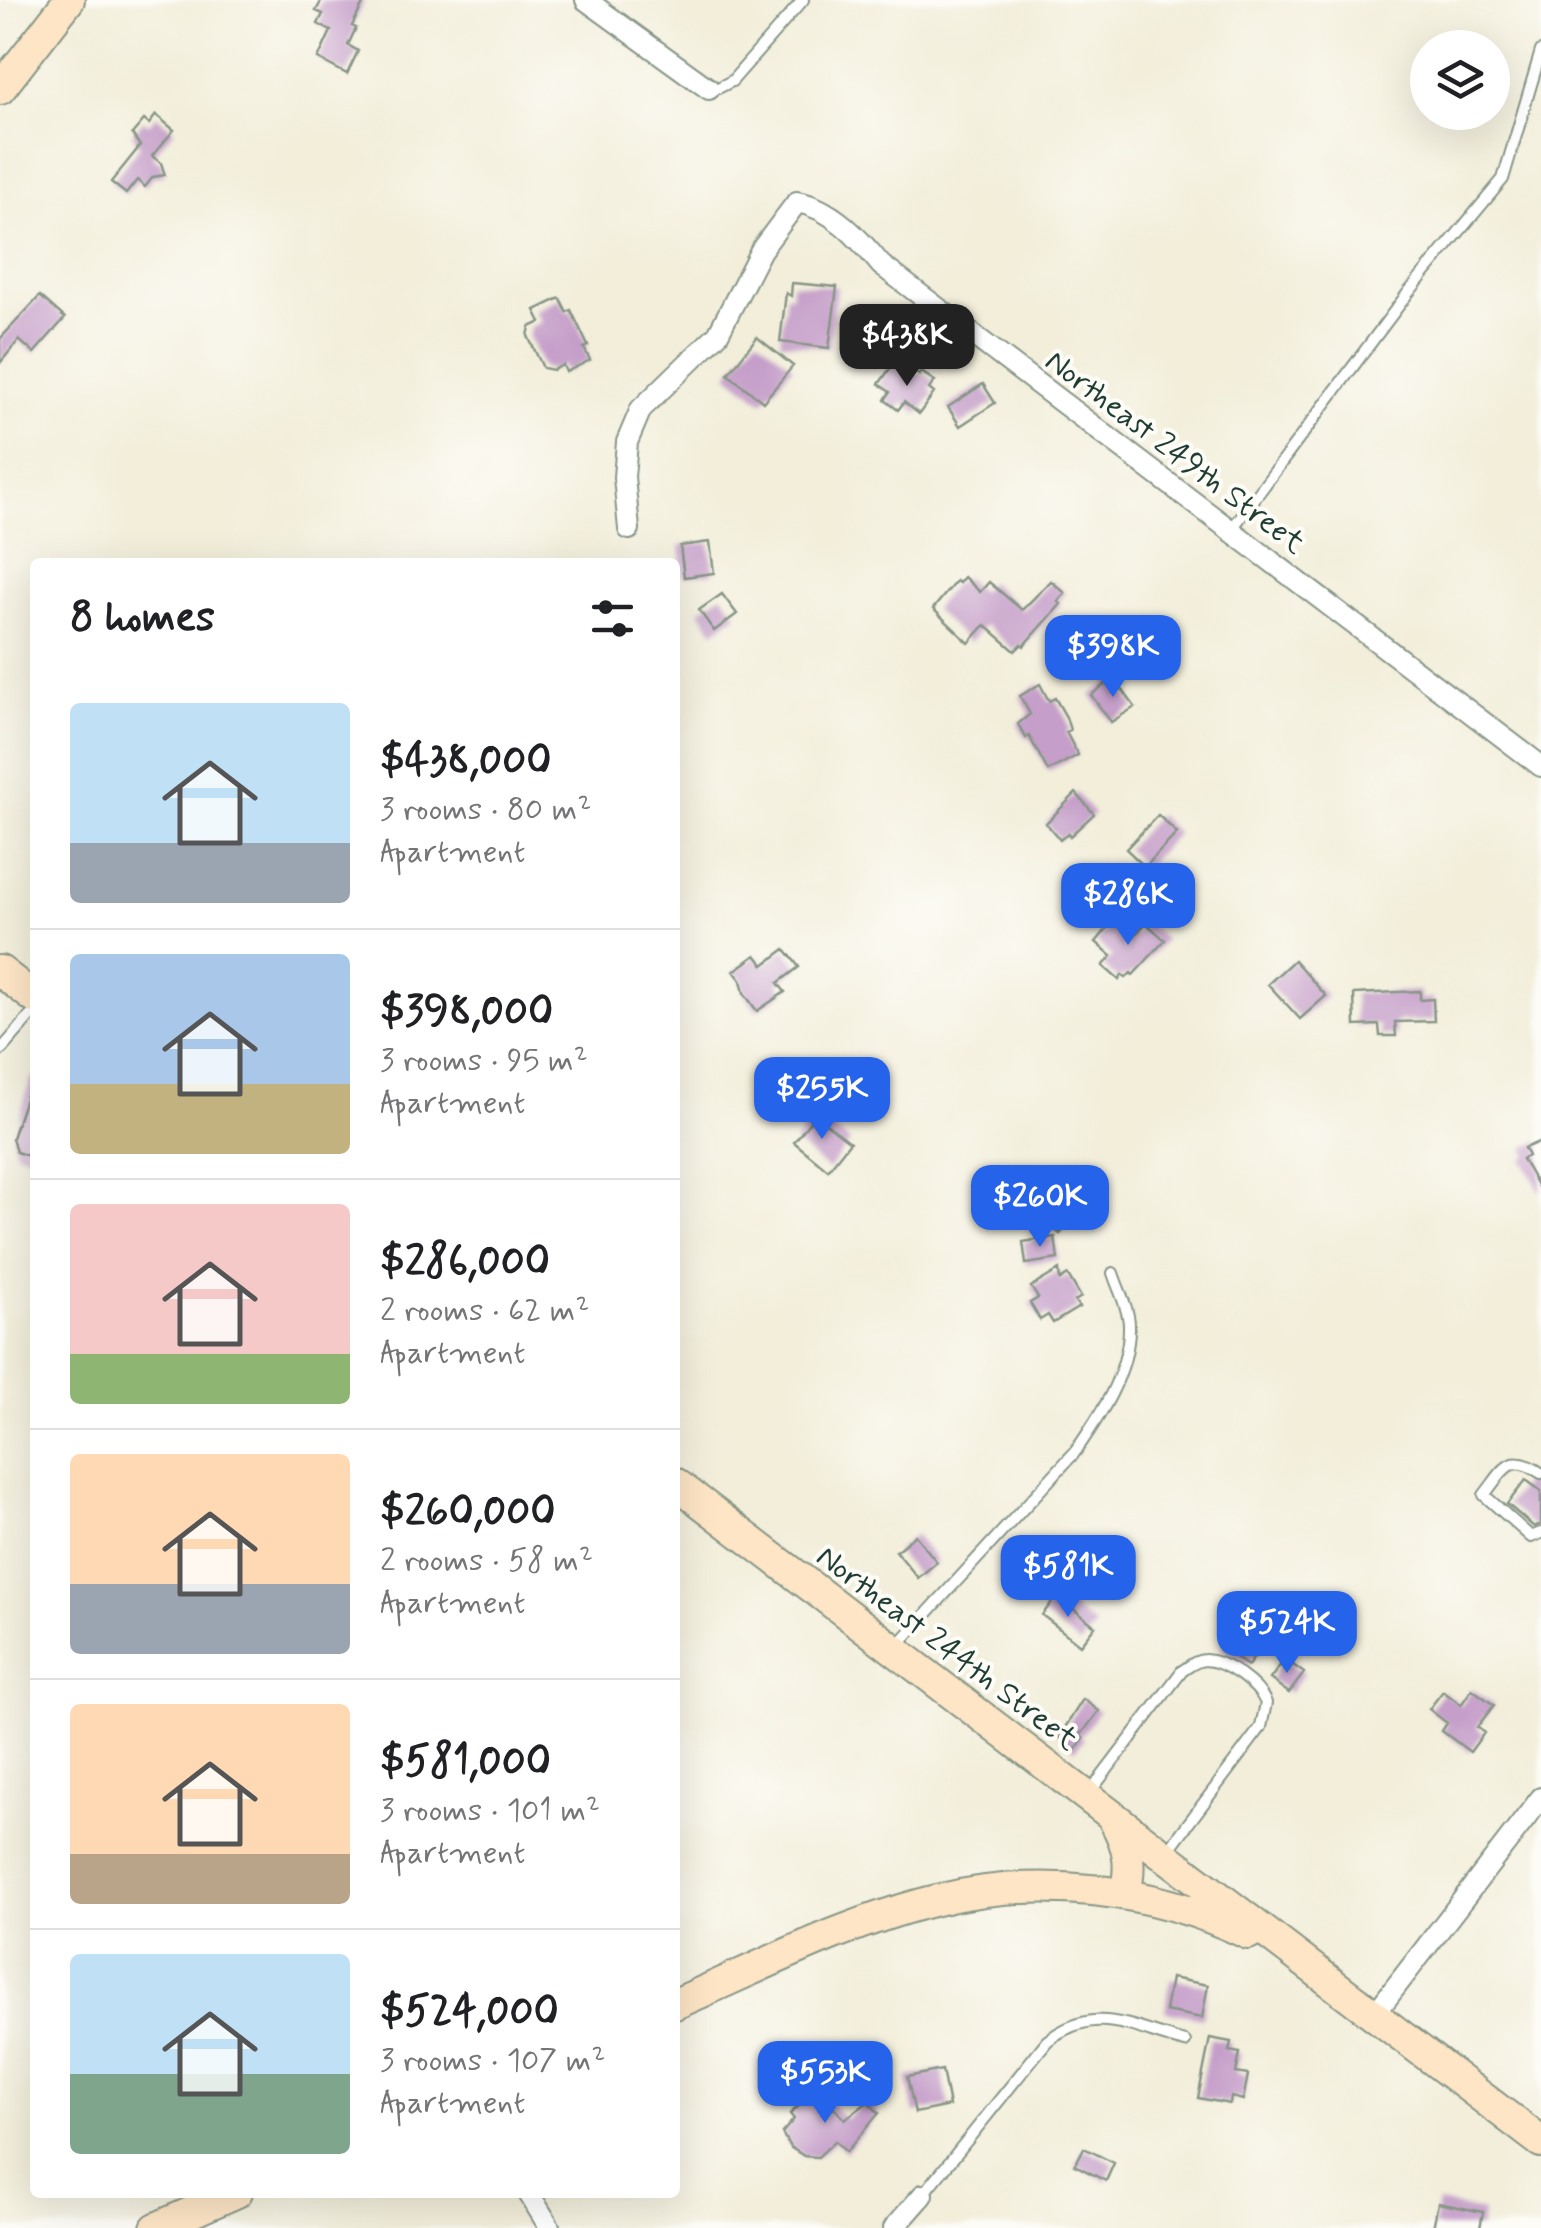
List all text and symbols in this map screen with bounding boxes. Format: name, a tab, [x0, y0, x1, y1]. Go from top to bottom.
map controls	[1410, 30, 1510, 130]
button: layers	[1410, 30, 1510, 130]
pin: $438K	[837, 304, 977, 389]
text: $438K	[862, 315, 952, 357]
street label: Northeast 249th Street	[1036, 341, 1314, 564]
text: 8 homes	[70, 591, 215, 646]
icon: filters	[585, 591, 640, 646]
pin: $398K	[1043, 615, 1183, 700]
text: $398K	[1067, 626, 1159, 668]
text: $438,000	[380, 734, 551, 789]
icon: home	[150, 743, 270, 863]
text: 3 rooms · 80 m²	[380, 789, 591, 831]
text: Apartment	[380, 831, 525, 873]
pin: $286K	[1058, 863, 1198, 948]
text: $286K	[1083, 874, 1173, 916]
text: $398,000	[380, 985, 553, 1040]
icon: home	[150, 994, 270, 1114]
text: 3 rooms · 95 m²	[380, 1040, 588, 1082]
pin: $255K	[752, 1057, 892, 1142]
text: $255K	[776, 1068, 868, 1110]
text: Apartment	[380, 1082, 525, 1124]
pin: $260K	[970, 1165, 1110, 1250]
text: $260K	[993, 1176, 1087, 1218]
text: $286,000	[380, 1235, 550, 1290]
icon: home	[150, 1244, 270, 1364]
text: 2 rooms · 62 m²	[380, 1290, 589, 1332]
text: Apartment	[380, 1332, 525, 1374]
text: $260,000	[380, 1485, 556, 1540]
icon: home	[150, 1494, 270, 1614]
pin: $581K	[998, 1535, 1138, 1620]
street label: Northeast 244th Street	[807, 1536, 1086, 1761]
text: 2 rooms · 58 m²	[380, 1540, 593, 1582]
text: $581K	[1023, 1546, 1113, 1588]
text: Apartment	[380, 1582, 525, 1624]
pin: $524K	[1217, 1591, 1357, 1676]
text: $524K	[1239, 1602, 1335, 1644]
text: $581,000	[380, 1735, 551, 1790]
icon: home	[150, 1744, 270, 1864]
text: 3 rooms · 101 m²	[380, 1790, 600, 1832]
text: Apartment	[380, 1832, 525, 1874]
text: $524,000	[380, 1985, 559, 2040]
icon: home	[150, 1994, 270, 2114]
text: 3 rooms · 107 m²	[380, 2040, 605, 2082]
pin: $553K	[755, 2041, 895, 2126]
text: $553K	[780, 2052, 870, 2094]
text: Apartment	[380, 2082, 525, 2124]

